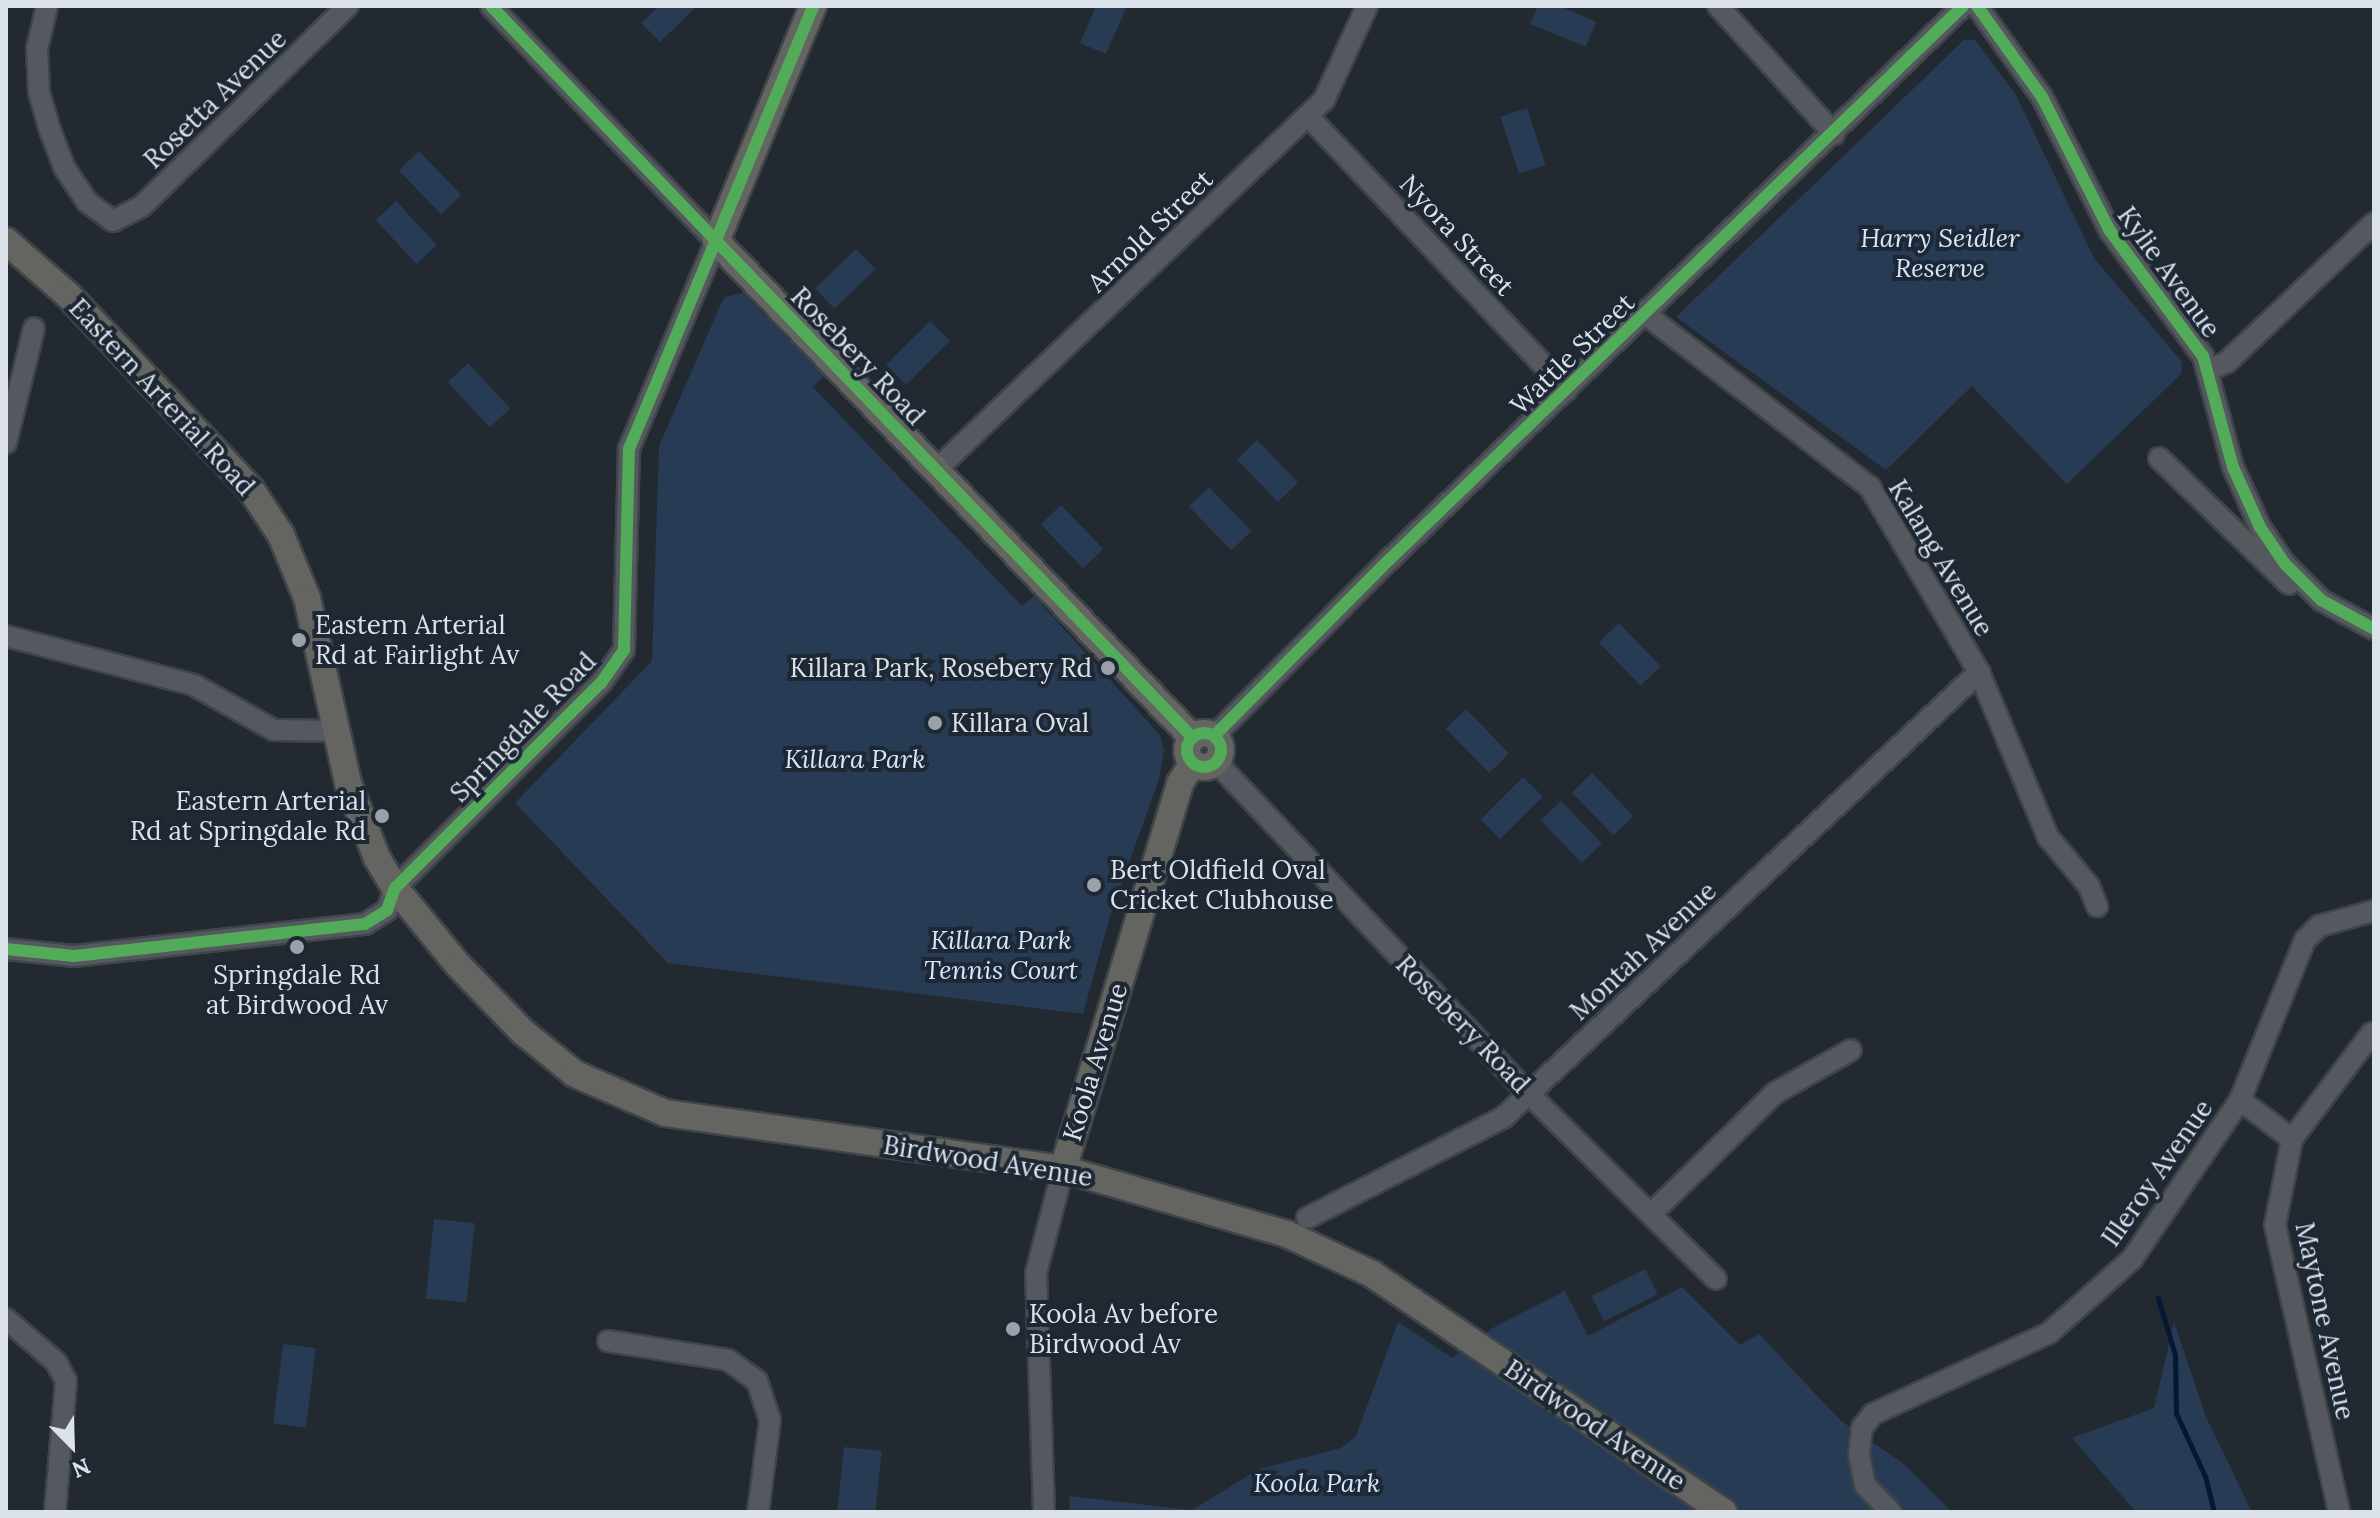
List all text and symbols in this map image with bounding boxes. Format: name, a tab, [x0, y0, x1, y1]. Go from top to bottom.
street label: Rosetta Avenue	[137, 23, 293, 175]
street label: Arnold Street	[1081, 164, 1219, 298]
street label: Nyora Street	[1393, 168, 1521, 302]
street label: Kylie Avenue	[2111, 200, 2227, 344]
park label: Harry Seidler Reserve	[1860, 222, 2020, 284]
street label: Rosebery Road	[785, 281, 931, 431]
street label: Wattle Street	[1504, 287, 1640, 421]
street label: Eastern Arterial Road	[63, 292, 261, 502]
street label: Kalang Avenue	[1882, 474, 2000, 642]
place label: Eastern Arterial Rd at Fairlight Av	[315, 609, 519, 670]
marker: Eastern Arterial Rd at Fairlight Av	[290, 631, 308, 649]
street label: Springdale Road	[444, 646, 602, 808]
place label: Killara Park, Rosebery Rd	[790, 652, 1092, 684]
marker: Killara Park, Rosebery Rd	[1099, 659, 1117, 677]
place label: Killara Oval	[951, 707, 1089, 739]
marker: Killara Oval	[926, 714, 944, 732]
park label: Killara Park	[784, 743, 926, 775]
place label: Eastern Arterial Rd at Springdale Rd	[130, 785, 366, 846]
marker: Eastern Arterial Rd at Springdale Rd	[373, 807, 391, 825]
place label: Bert Oldfield Oval Cricket Clubhouse	[1110, 854, 1333, 916]
street label: Montah Avenue	[1563, 875, 1723, 1027]
marker: Bert Oldfield Oval Cricket Clubhouse	[1085, 876, 1103, 894]
park label: Killara Park Tennis Court	[924, 924, 1078, 986]
marker: Springdale Rd at Birdwood Av	[288, 938, 306, 956]
street label: Rosebery Road	[1390, 949, 1536, 1099]
place label: Springdale Rd at Birdwood Av	[206, 959, 388, 1020]
street label: Koola Avenue	[1056, 979, 1134, 1145]
street label: Illeroy Avenue	[2095, 1094, 2219, 1252]
street label: Birdwood Avenue	[881, 1129, 1095, 1193]
street label: Maytone Avenue	[2289, 1219, 2361, 1423]
place label: Koola Av before Birdwood Av	[1029, 1298, 1218, 1360]
marker: Koola Av before Birdwood Av	[1004, 1320, 1022, 1338]
street label: Birdwood Avenue	[1499, 1353, 1691, 1497]
north arrow	[32, 1406, 112, 1486]
text: N	[68, 1452, 95, 1484]
park label: Koola Park	[1254, 1467, 1380, 1499]

